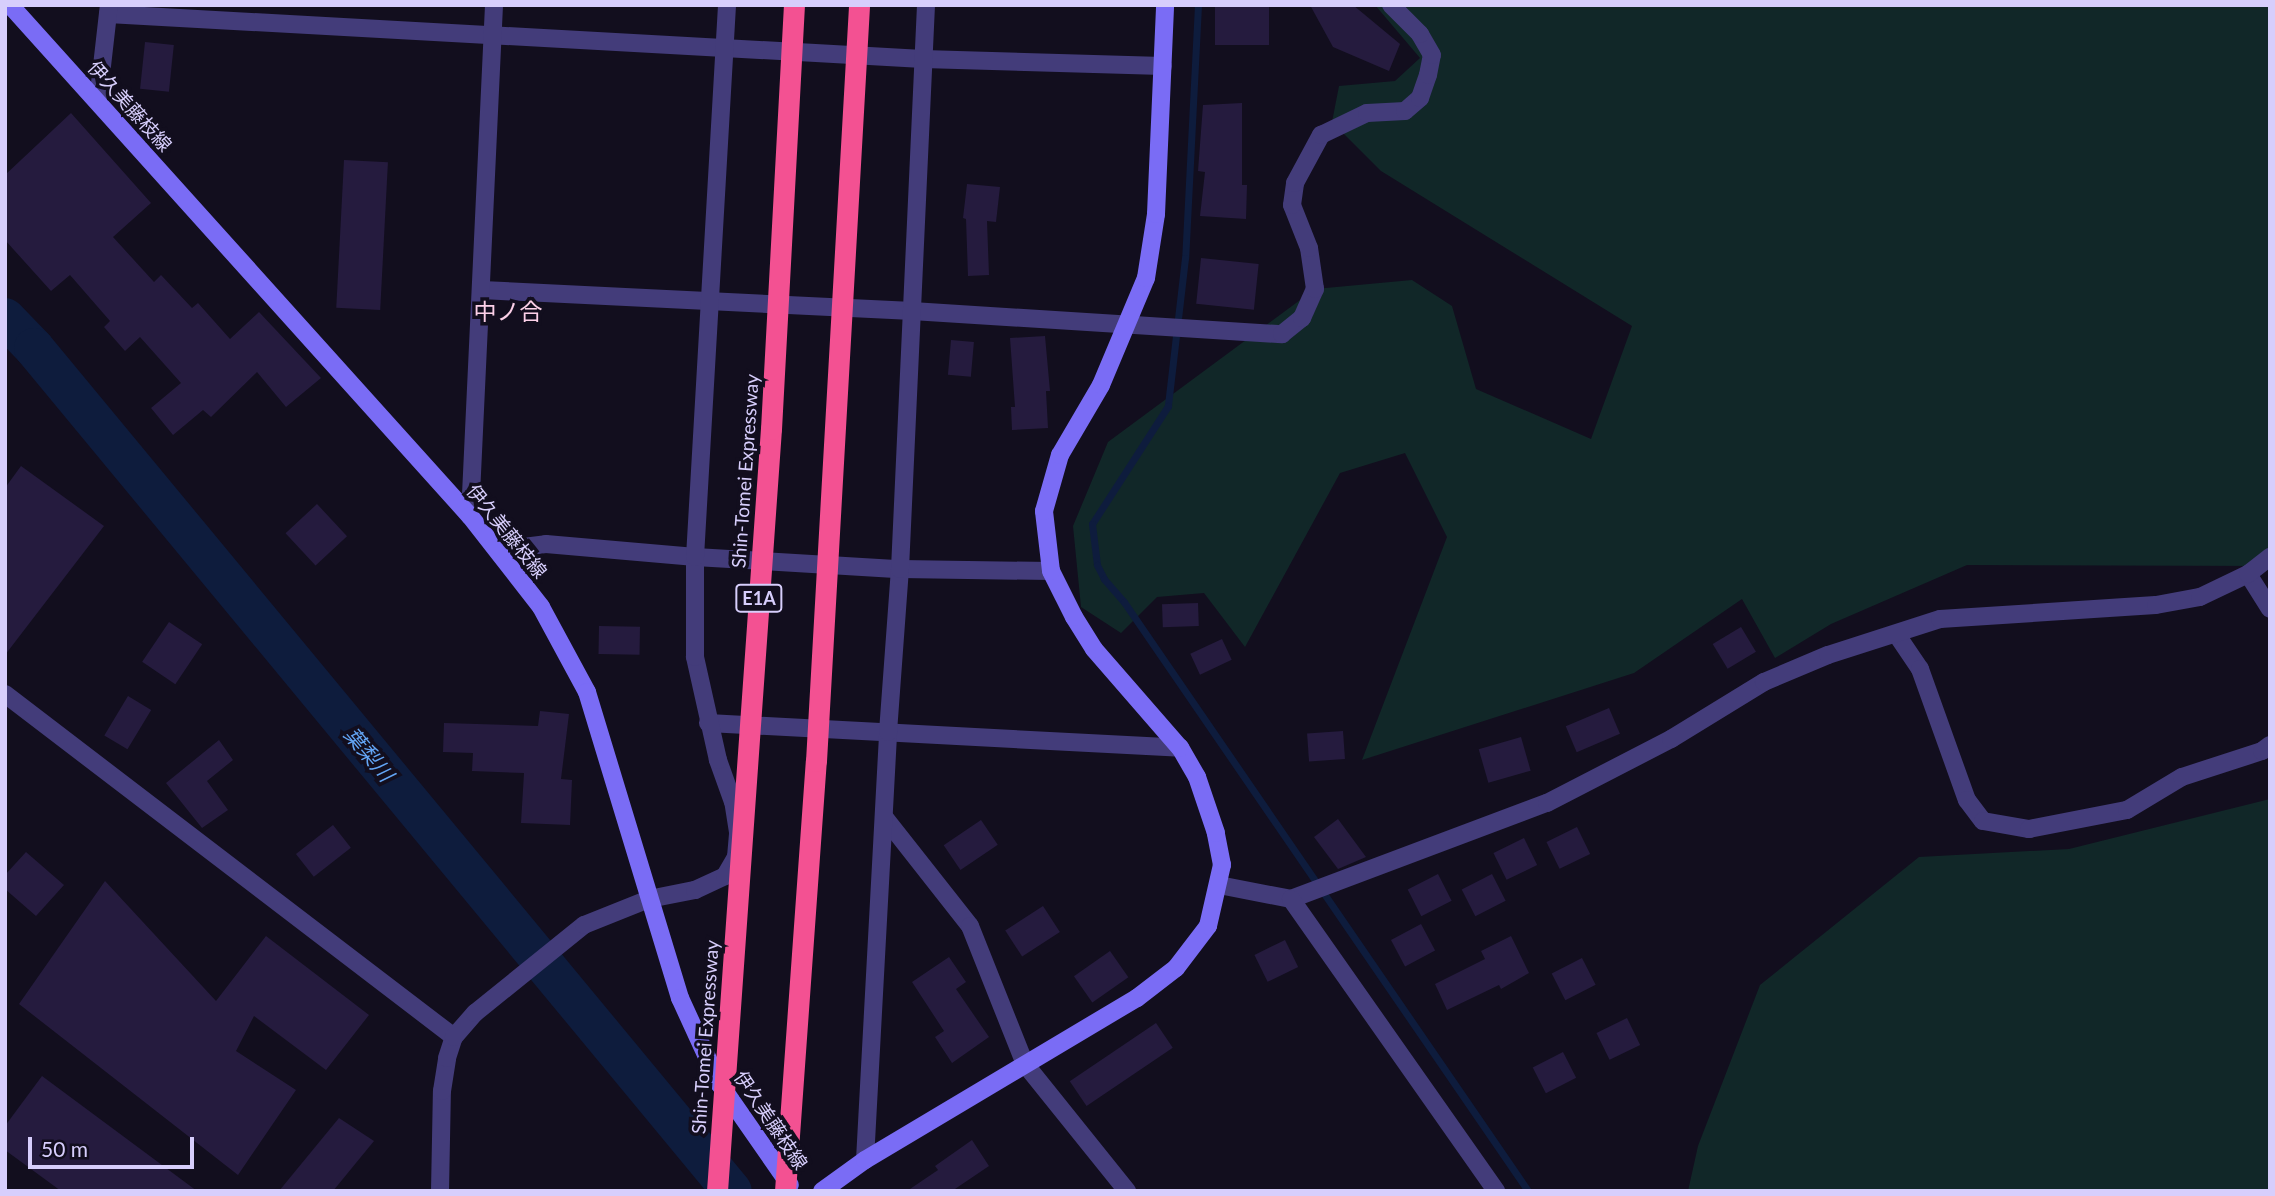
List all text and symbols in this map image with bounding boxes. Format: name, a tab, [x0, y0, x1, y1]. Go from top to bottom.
street label: 伊久美藤枝線	[83, 56, 177, 156]
district label: 中ノ合	[474, 297, 542, 325]
street label: Shin-Tomei Expressway	[727, 373, 763, 569]
street label: 伊久美藤枝線	[462, 480, 552, 582]
road number: E1A	[734, 584, 784, 612]
water label: 葉梨川	[339, 722, 399, 786]
street label: Shin-Tomei Expressway	[687, 939, 723, 1135]
street label: 伊久美藤枝線	[730, 1066, 812, 1174]
scale bar	[32, 1122, 198, 1166]
text: 50 m	[41, 1136, 88, 1161]

